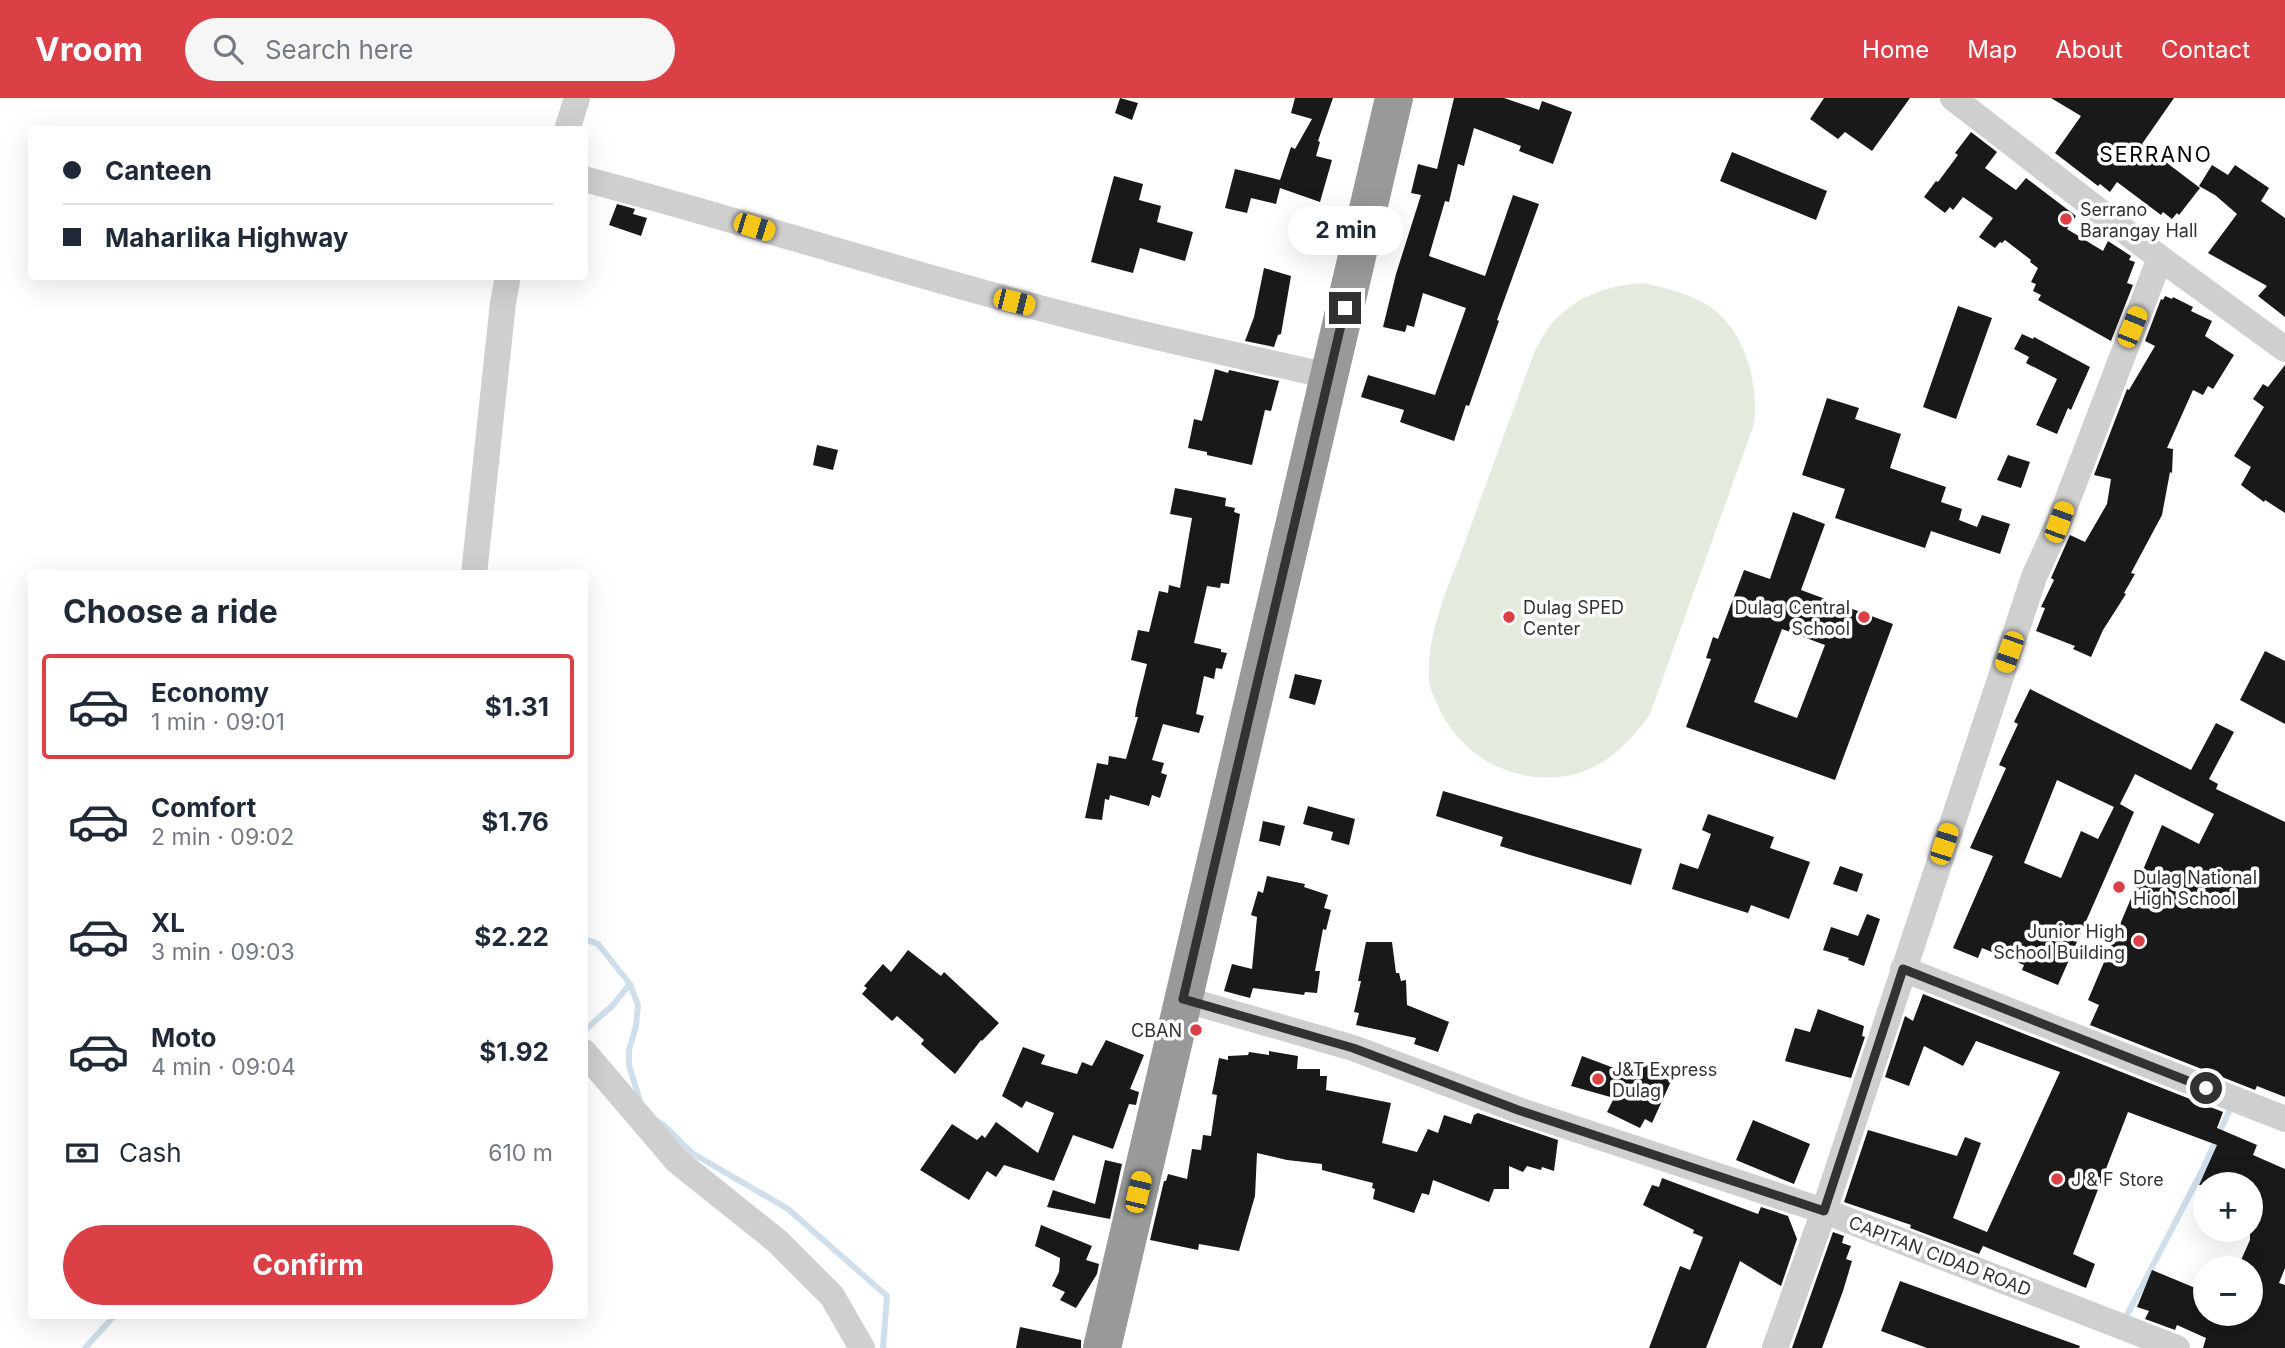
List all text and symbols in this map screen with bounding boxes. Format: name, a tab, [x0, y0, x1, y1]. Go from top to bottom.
search box	[185, 18, 675, 81]
text: Vroom	[35, 29, 143, 69]
icon: search	[209, 30, 247, 68]
text: Search here	[265, 34, 414, 65]
text: Home	[1862, 35, 1929, 64]
text: Map	[1967, 35, 2017, 64]
text: About	[2055, 35, 2123, 64]
text: Contact	[2161, 35, 2250, 64]
district label: SERRANO	[2099, 142, 2213, 167]
text: Canteen	[105, 155, 212, 186]
place label: Serrano Barangay Hall	[2080, 199, 2198, 241]
callout: 2 min	[1287, 206, 1403, 256]
car	[731, 211, 778, 243]
marker: Serrano Barangay Hall	[2058, 211, 2074, 227]
text: 2 min	[1315, 216, 1377, 244]
text: Maharlika Highway	[105, 222, 348, 253]
car	[992, 287, 1037, 317]
route end	[1329, 292, 1361, 324]
car	[2115, 304, 2150, 350]
car	[2042, 499, 2077, 545]
text: Choose a ride	[63, 592, 278, 631]
place label: Dulag SPED Center	[1523, 597, 1624, 639]
place label: Dulag Central School	[1734, 597, 1850, 639]
marker: Dulag SPED Center	[1501, 609, 1517, 625]
marker: Dulag Central School	[1856, 609, 1872, 625]
car	[1993, 629, 2026, 675]
icon: car	[67, 675, 130, 738]
text: Economy	[151, 677, 269, 708]
text: $1.31	[485, 691, 549, 722]
text: 1 min · 09:01	[151, 708, 285, 736]
icon: car	[67, 790, 130, 853]
text: Comfort	[151, 792, 256, 823]
text: $1.76	[481, 806, 549, 837]
car	[1928, 821, 1961, 867]
text: 2 min · 09:02	[151, 823, 294, 851]
place label: Dulag National High School	[2133, 867, 2257, 909]
marker: Dulag National High School	[2111, 879, 2127, 895]
icon: car	[67, 905, 130, 968]
text: XL	[151, 907, 185, 938]
text: $2.22	[474, 921, 549, 952]
place label: Junior High School Building	[1993, 921, 2125, 963]
marker: Junior High School Building	[2131, 933, 2147, 949]
text: 3 min · 09:03	[151, 938, 295, 966]
icon: car	[67, 1020, 130, 1083]
place label: CBAN	[1131, 1020, 1182, 1041]
text: Moto	[151, 1022, 216, 1053]
marker: CBAN	[1188, 1022, 1204, 1038]
text: $1.92	[479, 1036, 549, 1067]
text: 4 min · 09:04	[151, 1053, 296, 1081]
place label: J&T Express Dulag	[1612, 1059, 1717, 1101]
marker: J&T Express Dulag	[1590, 1071, 1606, 1087]
route start	[2190, 1072, 2222, 1104]
icon: cash	[63, 1134, 101, 1172]
text: Cash	[119, 1137, 182, 1168]
text: 610 m	[488, 1139, 553, 1167]
car	[1124, 1169, 1153, 1215]
place label: J & F Store	[2071, 1169, 2164, 1190]
marker: J & F Store	[2049, 1171, 2065, 1187]
map controls	[2193, 1172, 2263, 1326]
button: +	[2193, 1172, 2263, 1242]
street label: CAPITAN CIDAD ROAD	[1846, 1211, 2034, 1301]
button: Confirm	[63, 1225, 553, 1305]
button: −	[2193, 1256, 2263, 1326]

